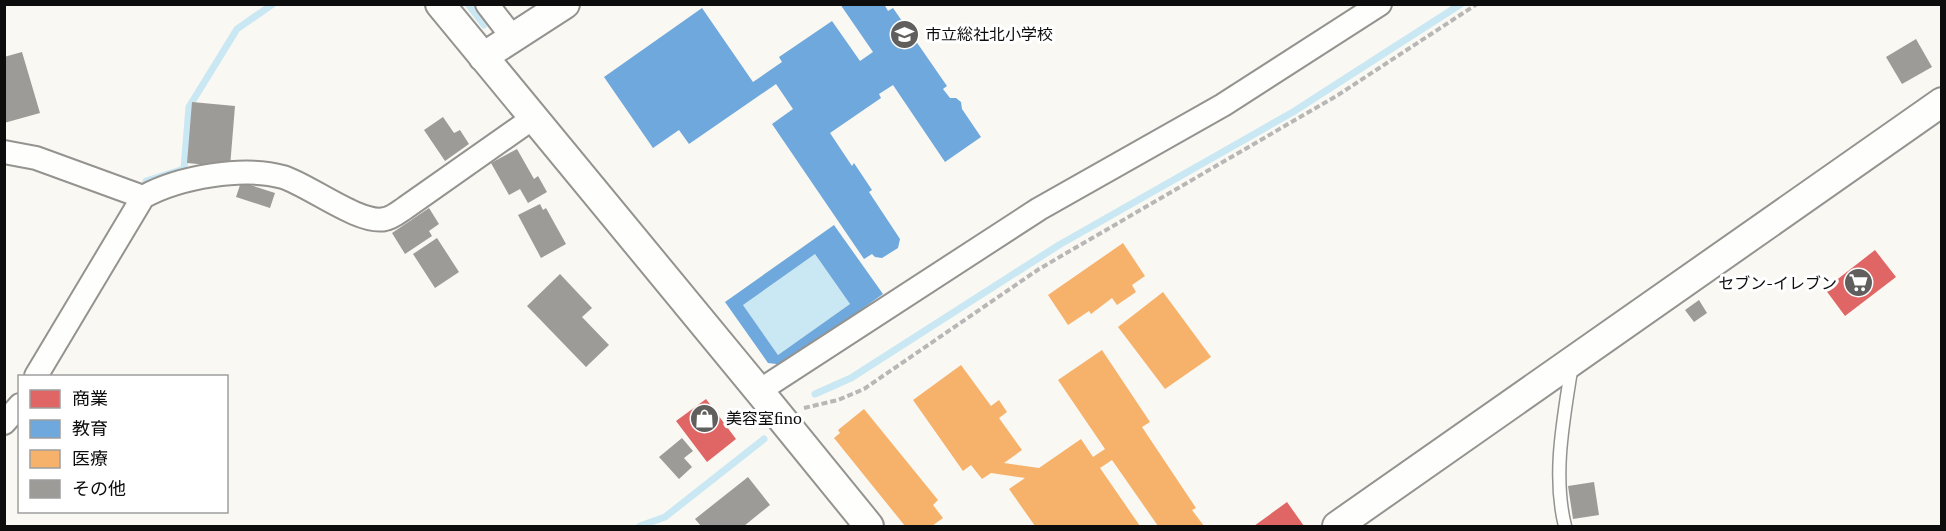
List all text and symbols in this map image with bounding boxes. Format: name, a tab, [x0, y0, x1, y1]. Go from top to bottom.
school or university icon: 市立総社北小学校	[888, 18, 920, 50]
place label: 市立総社北小学校	[925, 23, 1053, 45]
supermarket icon: セブン-イレブン	[1842, 267, 1874, 299]
place label: セブン-イレブン	[1718, 272, 1837, 294]
legend	[18, 375, 228, 513]
text: 商業	[72, 386, 108, 410]
shop icon: 美容室fino	[689, 402, 721, 434]
place label: 美容室fino	[726, 407, 802, 429]
text: 教育	[72, 416, 108, 440]
text: 医療	[72, 446, 108, 470]
text: その他	[72, 476, 126, 500]

